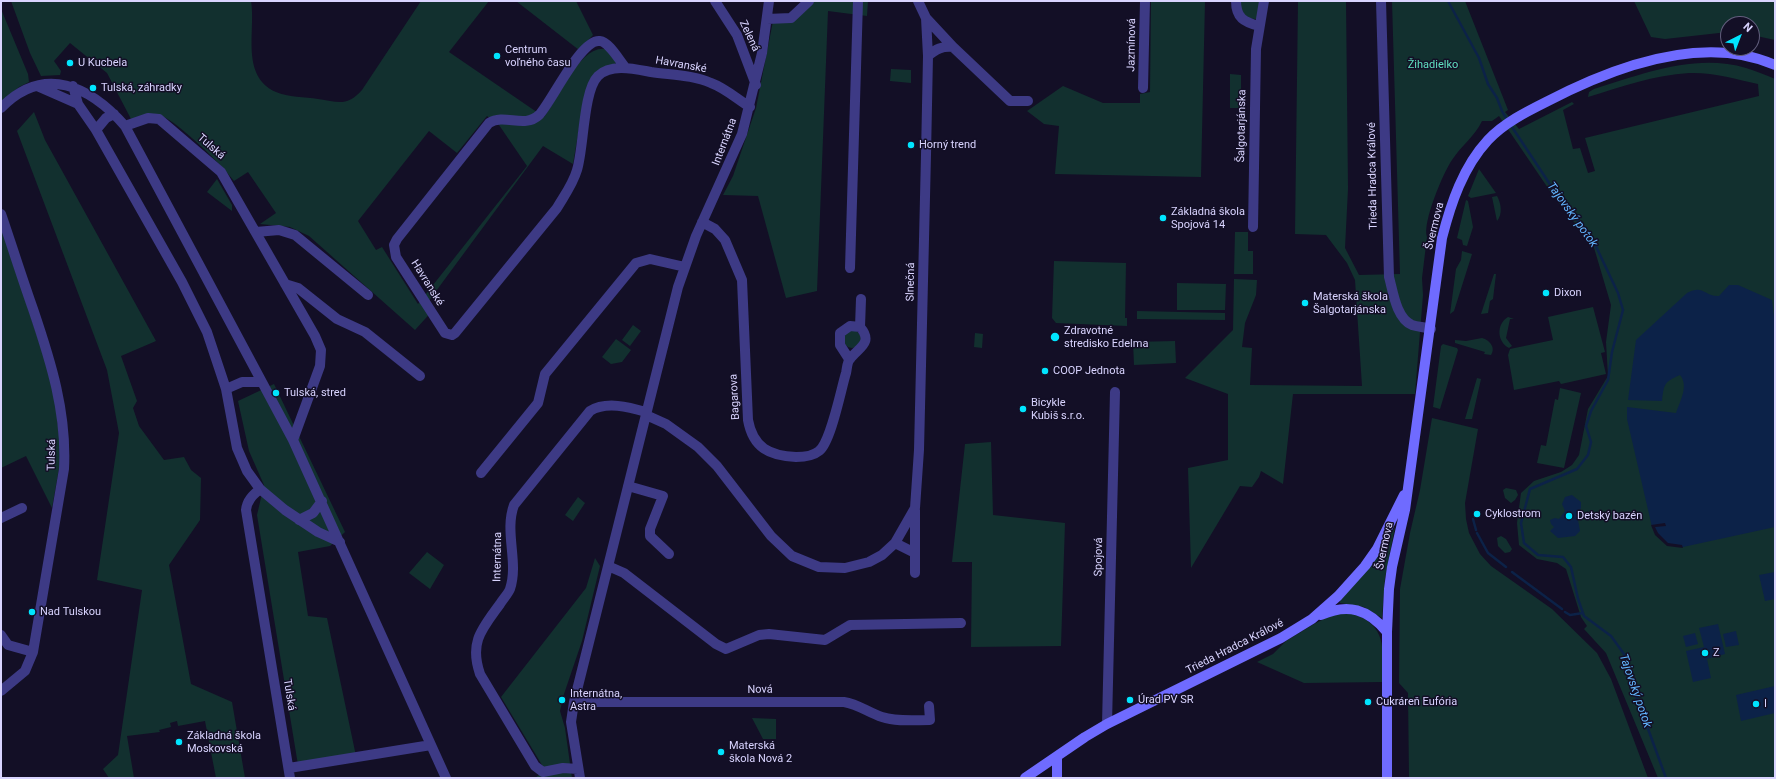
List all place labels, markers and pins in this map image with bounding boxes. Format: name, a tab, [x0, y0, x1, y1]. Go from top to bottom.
place label: Centrum voľného času	[505, 43, 570, 69]
marker: Centrum voľného času	[492, 51, 502, 61]
place label: U Kucbela	[78, 56, 127, 70]
marker: U Kucbela	[65, 58, 75, 68]
place label: Tulská, záhradky	[101, 81, 182, 95]
marker: Tulská, záhradky	[88, 83, 98, 93]
place label: Horný trend	[919, 138, 976, 152]
marker: Horný trend	[906, 140, 916, 150]
place label: Základná škola Spojová 14	[1171, 205, 1245, 231]
marker: Základná škola Spojová 14	[1158, 213, 1168, 223]
place label: Dixon	[1554, 286, 1582, 300]
marker: Dixon	[1541, 288, 1551, 298]
place label: Materská škola Šalgotarjánska	[1313, 290, 1388, 316]
marker: Materská škola Šalgotarjánska	[1300, 298, 1310, 308]
place label: Zdravotné stredisko Edelma	[1064, 324, 1148, 350]
marker: Zdravotné stredisko Edelma	[1049, 331, 1061, 343]
place label: COOP Jednota	[1053, 364, 1125, 378]
marker: COOP Jednota	[1040, 366, 1050, 376]
place label: Tulská, stred	[284, 386, 346, 400]
marker: Tulská, stred	[271, 388, 281, 398]
place label: Bicykle Kubiš s.r.o.	[1031, 396, 1085, 422]
marker: Bicykle Kubiš s.r.o.	[1018, 404, 1028, 414]
place label: Cyklostrom	[1485, 507, 1541, 521]
marker: Cyklostrom	[1472, 509, 1482, 519]
place label: Detský bazén	[1577, 509, 1642, 523]
marker: Detský bazén	[1564, 511, 1574, 521]
place label: Nad Tulskou	[40, 605, 101, 619]
marker: Nad Tulskou	[27, 607, 37, 617]
place label: Z	[1713, 646, 1720, 660]
marker: Z	[1700, 648, 1710, 658]
place label: Internátna, Astra	[570, 687, 622, 713]
place label: Úrad PV SR	[1138, 693, 1194, 707]
marker: Internátna, Astra	[557, 695, 567, 705]
marker: Úrad PV SR	[1125, 695, 1135, 705]
place label: Cukráreň Eufória	[1376, 695, 1457, 709]
marker: Cukráreň Eufória	[1363, 697, 1373, 707]
place label: I	[1764, 697, 1767, 711]
marker: I	[1751, 699, 1761, 709]
place label: Základná škola Moskovská	[187, 729, 261, 755]
marker: Základná škola Moskovská	[174, 737, 184, 747]
place label: Materská škola Nová 2	[729, 739, 792, 765]
marker: Materská škola Nová 2	[716, 747, 726, 757]

